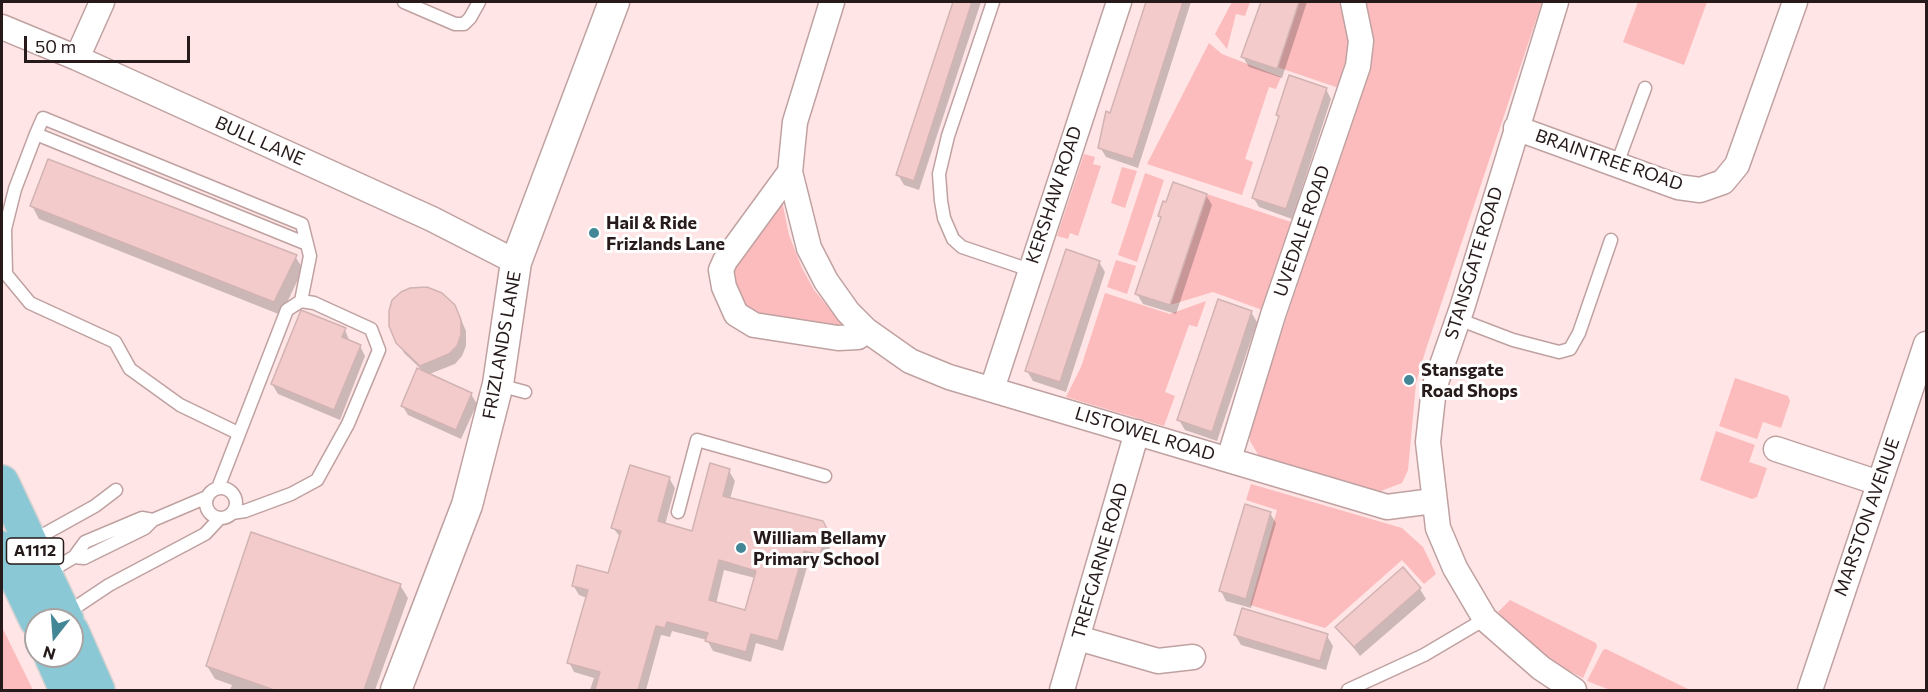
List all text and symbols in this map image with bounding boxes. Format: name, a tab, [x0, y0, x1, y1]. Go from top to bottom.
scale bar	[27, 24, 194, 62]
text: 50 m	[35, 35, 76, 57]
street label: BULL LANE	[212, 112, 308, 170]
street label: KERSHAW ROAD	[1022, 123, 1086, 267]
street label: BRAINTREE ROAD	[1532, 125, 1686, 195]
street label: UVEDALE ROAD	[1269, 163, 1335, 299]
street label: STANSGATE ROAD	[1441, 184, 1507, 342]
place label: Hail & Ride Frizlands Lane	[606, 212, 725, 254]
marker: Hail & Ride Frizlands Lane	[587, 226, 601, 240]
street label: FRIZLANDS LANE	[478, 269, 526, 421]
place label: Stansgate Road Shops	[1421, 359, 1518, 401]
marker: Stansgate Road Shops	[1402, 373, 1416, 387]
street label: LISTOWEL ROAD	[1072, 402, 1218, 466]
street label: MARSTON AVENUE	[1830, 435, 1904, 599]
street label: TREFGARNE ROAD	[1067, 480, 1133, 642]
place label: William Bellamy Primary School	[753, 527, 886, 570]
road number: A1112	[6, 538, 63, 564]
marker: William Bellamy Primary School	[734, 541, 748, 555]
north arrow	[24, 608, 84, 668]
text: N	[41, 643, 58, 665]

